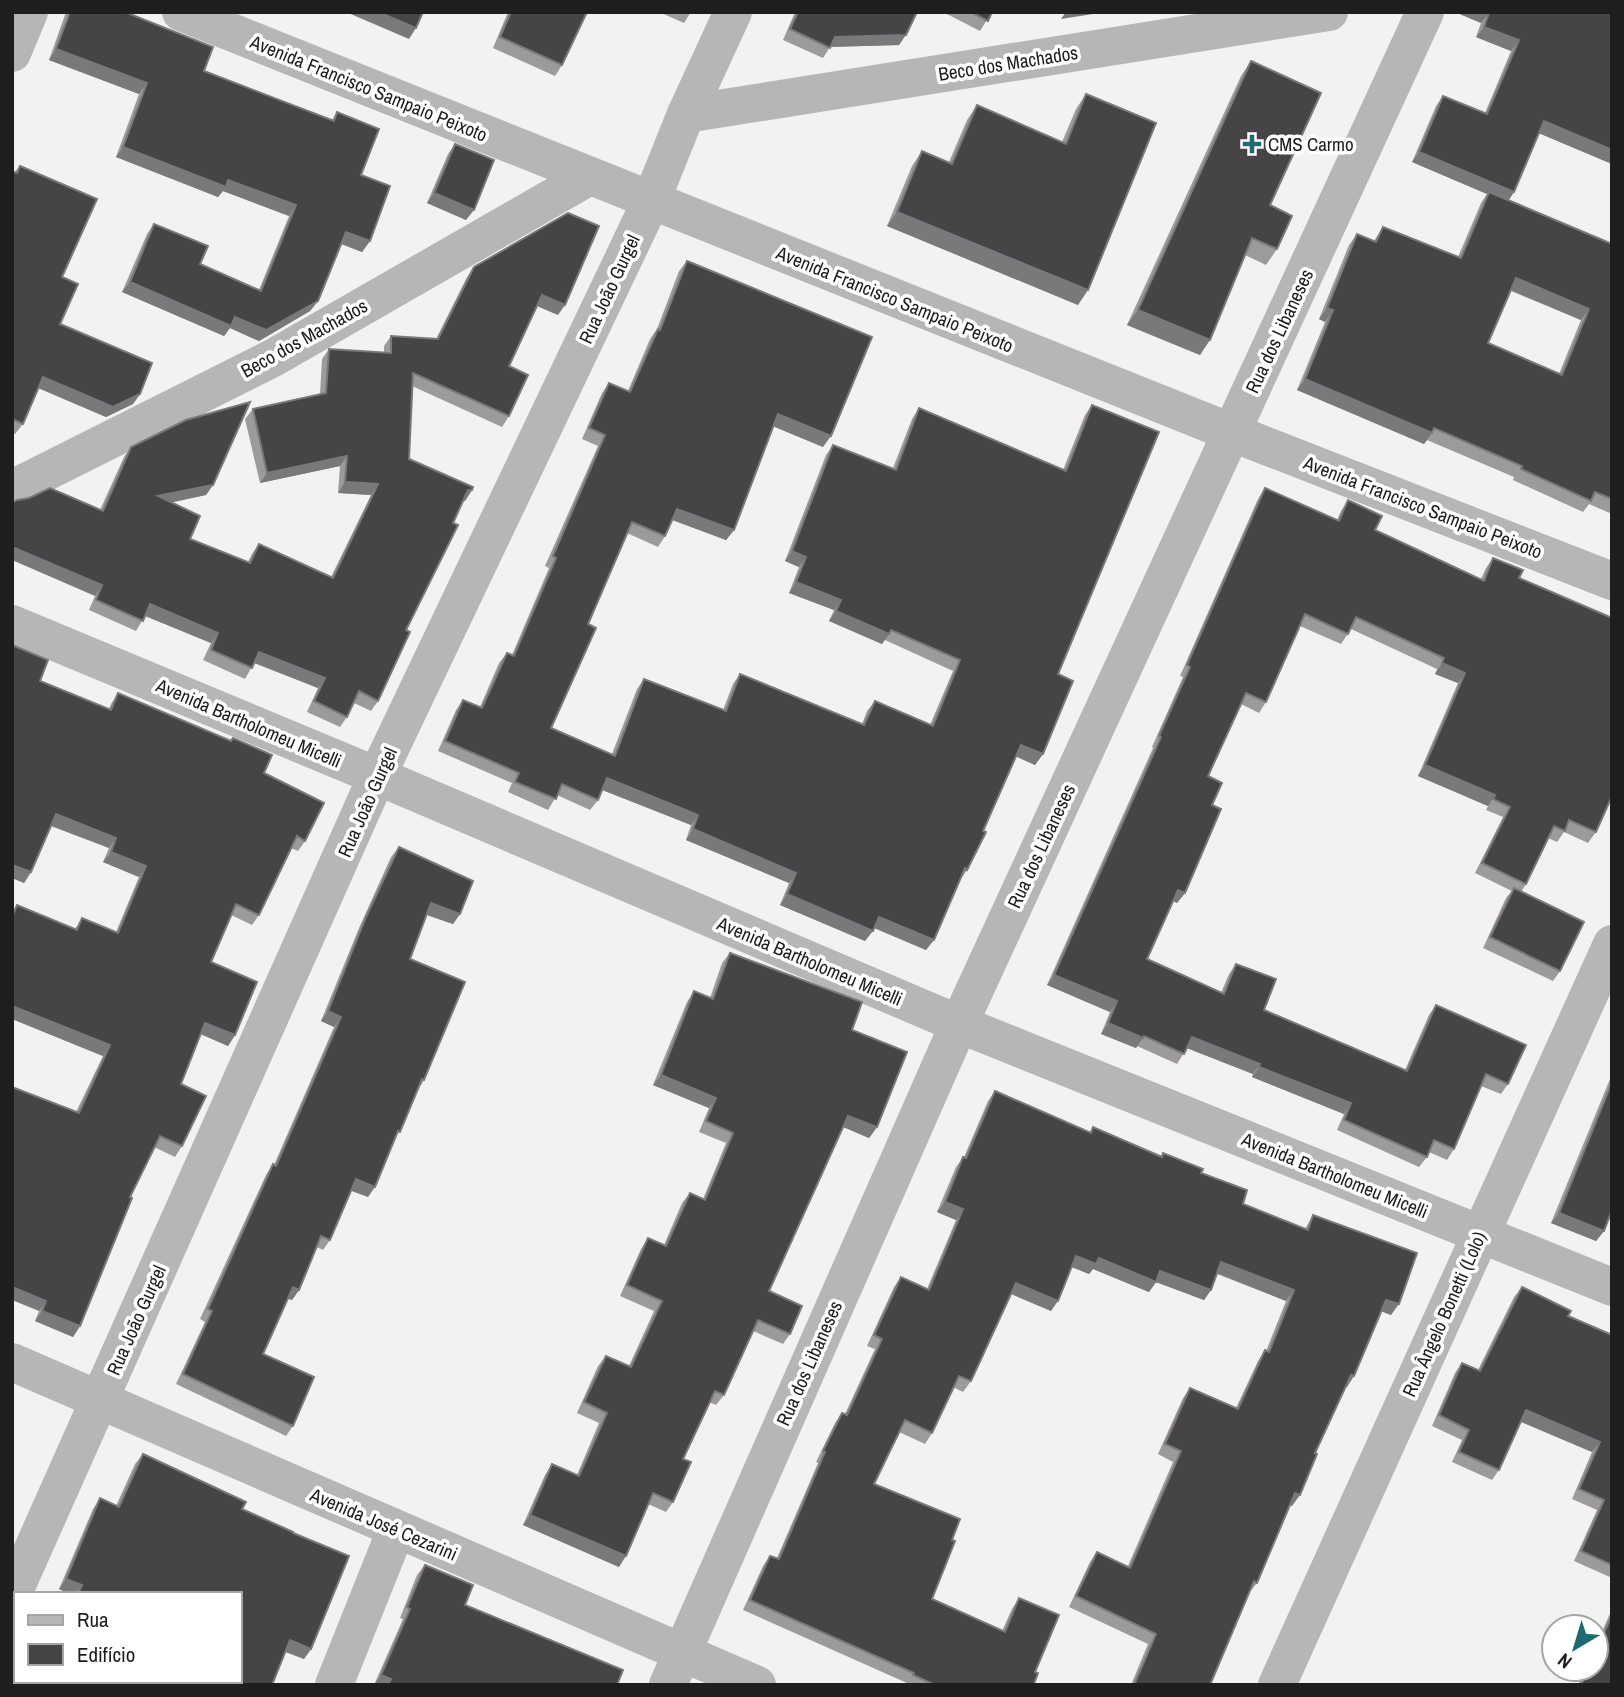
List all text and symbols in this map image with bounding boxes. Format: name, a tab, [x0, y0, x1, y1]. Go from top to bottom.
street label: Avenida Francisco Sampaio Peixoto	[246, 28, 491, 148]
street label: Beco dos Machados	[936, 39, 1080, 87]
place label: CMS Carmo	[1268, 131, 1354, 157]
marker: CMS Carmo	[1242, 134, 1262, 154]
street label: Rua João Gurgel	[572, 230, 646, 348]
street label: Avenida Francisco Sampaio Peixoto	[772, 239, 1017, 359]
street label: Rua dos Libaneses	[1239, 264, 1319, 397]
street label: Beco dos Machados	[236, 292, 372, 384]
street label: Avenida Francisco Sampaio Peixoto	[1299, 449, 1546, 565]
street label: Avenida Bartholomeu Micelli	[151, 672, 346, 774]
street label: Rua João Gurgel	[331, 743, 403, 861]
street label: Rua dos Libaneses	[1001, 779, 1081, 912]
street label: Avenida Bartholomeu Micelli	[712, 910, 907, 1012]
street label: Avenida Bartholomeu Micelli	[1237, 1125, 1432, 1224]
street label: Rua Ângelo Bonetti (Lolo)	[1396, 1227, 1492, 1401]
street label: Rua João Gurgel	[100, 1261, 172, 1379]
street label: Rua dos Libaneses	[770, 1296, 848, 1430]
street label: Avenida José Cezarini	[306, 1481, 462, 1567]
legend	[14, 1592, 242, 1683]
text: Rua	[77, 1605, 109, 1634]
north arrow	[1540, 1613, 1610, 1683]
text: Edifício	[77, 1640, 135, 1669]
text: N	[1552, 1648, 1577, 1675]

